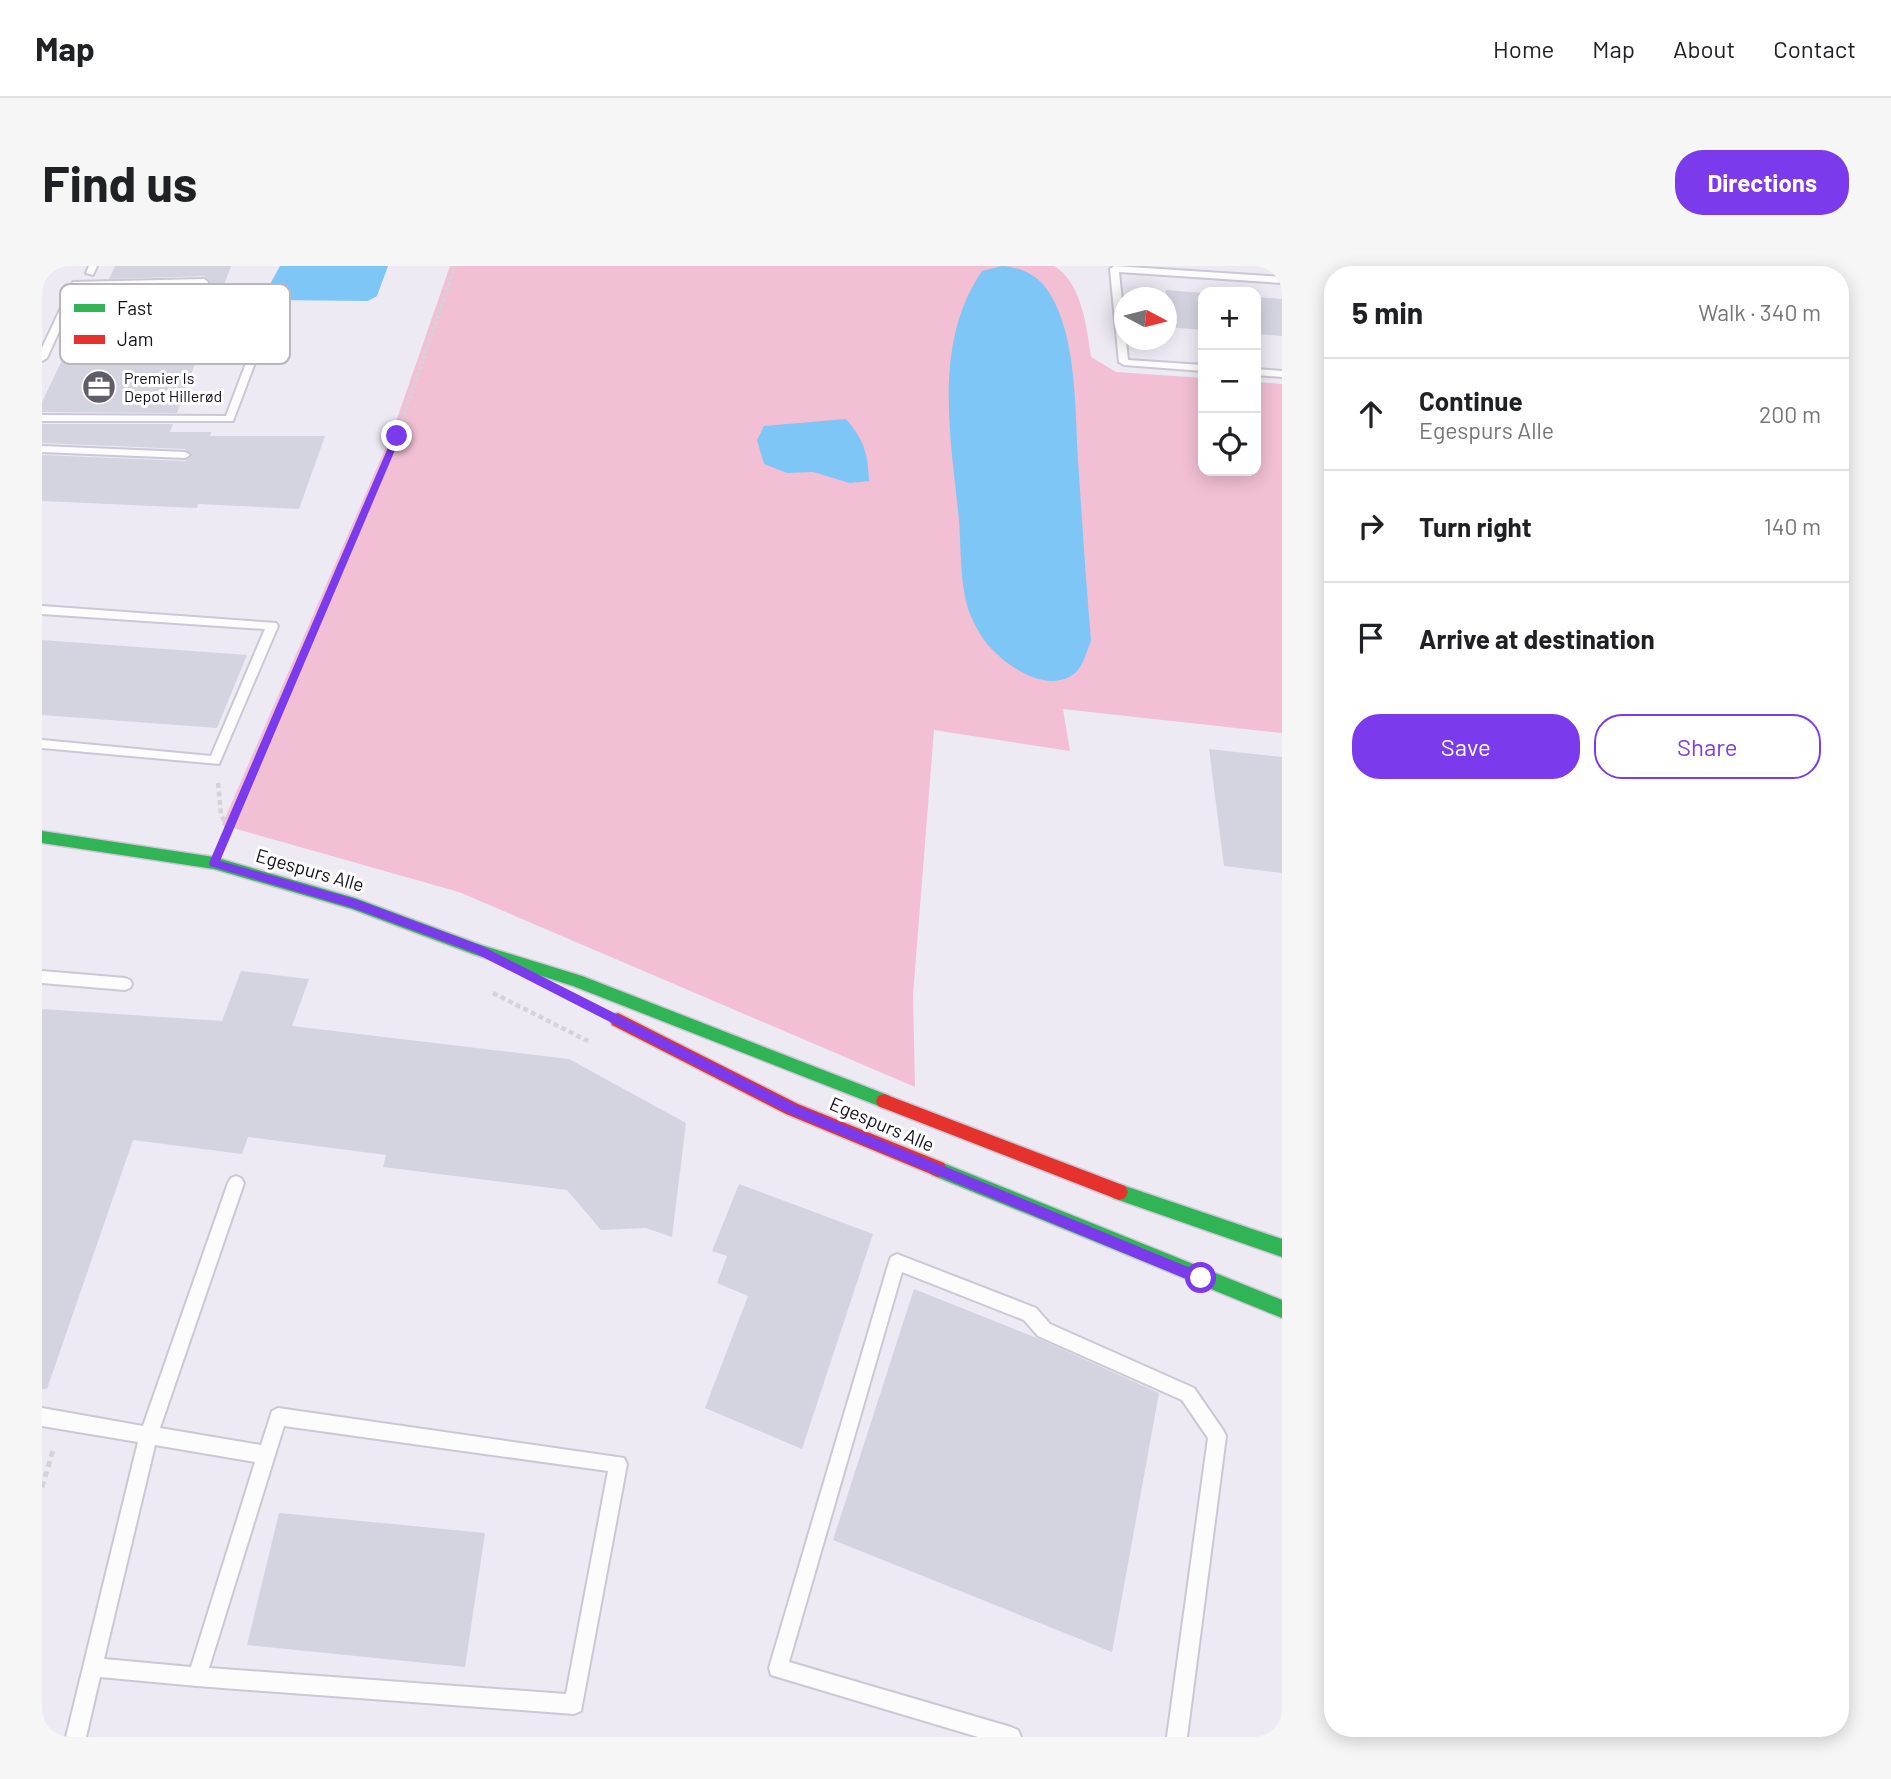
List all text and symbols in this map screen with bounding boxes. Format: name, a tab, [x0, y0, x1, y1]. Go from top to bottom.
text: Map	[35, 28, 95, 68]
text: Home	[1493, 34, 1554, 63]
text: Map	[1592, 34, 1635, 63]
text: About	[1673, 34, 1735, 63]
text: Contact	[1773, 34, 1856, 63]
button: Directions	[1675, 150, 1849, 215]
text: Find us	[42, 153, 197, 212]
legend	[60, 284, 290, 364]
north arrow	[1114, 287, 1177, 350]
map controls	[1198, 287, 1261, 476]
button: +	[1198, 287, 1261, 350]
text: 5 min	[1352, 294, 1423, 330]
text: Fast	[117, 296, 153, 319]
text: Walk · 340 m	[1698, 298, 1821, 326]
text: Jam	[117, 327, 153, 350]
button: −	[1198, 350, 1261, 413]
office icon: Premier Is Depot Hillerød	[80, 368, 118, 406]
place label: Premier Is Depot Hillerød	[124, 368, 222, 405]
text: Continue	[1419, 385, 1523, 416]
icon: ahead	[1352, 395, 1390, 433]
text: 200 m	[1759, 400, 1821, 428]
button: locate	[1198, 413, 1261, 476]
text: Egespurs Alle	[1419, 416, 1554, 444]
route end	[381, 420, 412, 451]
icon: right	[1352, 507, 1390, 545]
text: Turn right	[1419, 511, 1532, 542]
text: 140 m	[1764, 512, 1821, 540]
icon: arrive	[1352, 619, 1390, 657]
text: Arrive at destination	[1419, 623, 1655, 654]
button: Save	[1352, 714, 1580, 779]
button: Share	[1594, 714, 1821, 779]
street label: Egespurs Alle	[253, 843, 367, 896]
street label: Egespurs Alle	[826, 1091, 938, 1156]
route start	[1185, 1262, 1216, 1293]

